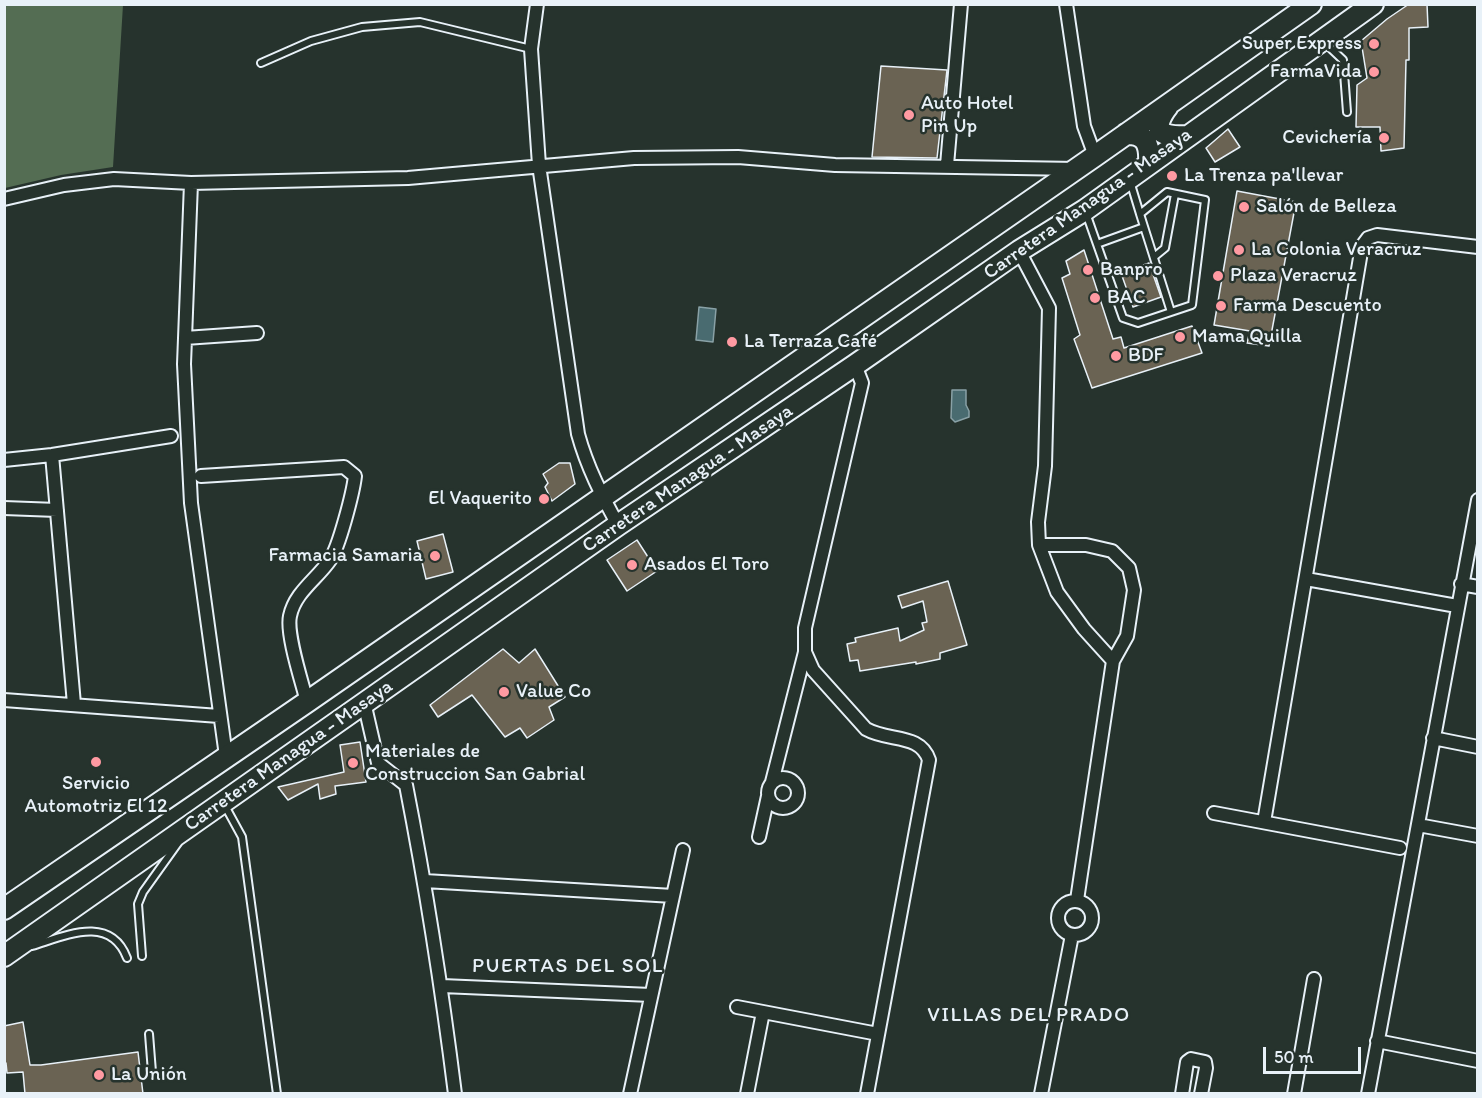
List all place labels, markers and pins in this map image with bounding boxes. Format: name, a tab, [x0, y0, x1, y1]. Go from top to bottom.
place label: Super Express	[1242, 32, 1362, 56]
marker: Super Express	[1367, 37, 1381, 51]
place label: FarmaVida	[1270, 60, 1362, 84]
marker: FarmaVida	[1367, 65, 1381, 79]
place label: Auto Hotel Pin Up	[921, 92, 1014, 139]
marker: Auto Hotel Pin Up	[902, 108, 916, 122]
place label: Cevichería	[1282, 126, 1372, 150]
marker: Cevichería	[1377, 131, 1391, 145]
place label: La Trenza pa'llevar	[1184, 164, 1343, 188]
marker: La Trenza pa'llevar	[1165, 169, 1179, 183]
place label: Salón de Belleza	[1256, 195, 1397, 219]
marker: Salón de Belleza	[1237, 200, 1251, 214]
place label: La Colonia Veracruz	[1251, 238, 1421, 262]
marker: La Colonia Veracruz	[1232, 243, 1246, 257]
place label: Banpro	[1100, 258, 1163, 282]
marker: Banpro	[1081, 263, 1095, 277]
place label: Plaza Veracruz	[1230, 264, 1357, 288]
marker: Plaza Veracruz	[1211, 269, 1225, 283]
place label: BAC	[1107, 286, 1146, 310]
marker: BAC	[1088, 291, 1102, 305]
place label: Farma Descuento	[1233, 294, 1382, 318]
marker: Farma Descuento	[1214, 299, 1228, 313]
place label: Mama Quilla	[1192, 325, 1302, 349]
place label: La Terraza Café	[744, 330, 877, 354]
marker: Mama Quilla	[1173, 330, 1187, 344]
marker: La Terraza Café	[725, 335, 739, 349]
place label: BDF	[1128, 344, 1164, 368]
marker: BDF	[1109, 349, 1123, 363]
place label: El Vaquerito	[428, 487, 532, 511]
marker: El Vaquerito	[537, 492, 551, 506]
place label: Farmacia Samaria	[268, 544, 423, 568]
marker: Farmacia Samaria	[428, 549, 442, 563]
place label: Asados El Toro	[644, 553, 769, 577]
marker: Asados El Toro	[625, 558, 639, 572]
place label: Value Co	[516, 680, 591, 704]
marker: Value Co	[497, 685, 511, 699]
place label: Materiales de Construccion San Gabrial	[365, 740, 585, 787]
marker: Servicio Automotriz El 12	[89, 755, 103, 769]
marker: Materiales de Construccion San Gabrial	[346, 756, 360, 770]
place label: Servicio Automotriz El 12	[25, 772, 167, 819]
place label: La Unión	[111, 1063, 187, 1087]
marker: La Unión	[92, 1068, 106, 1082]

